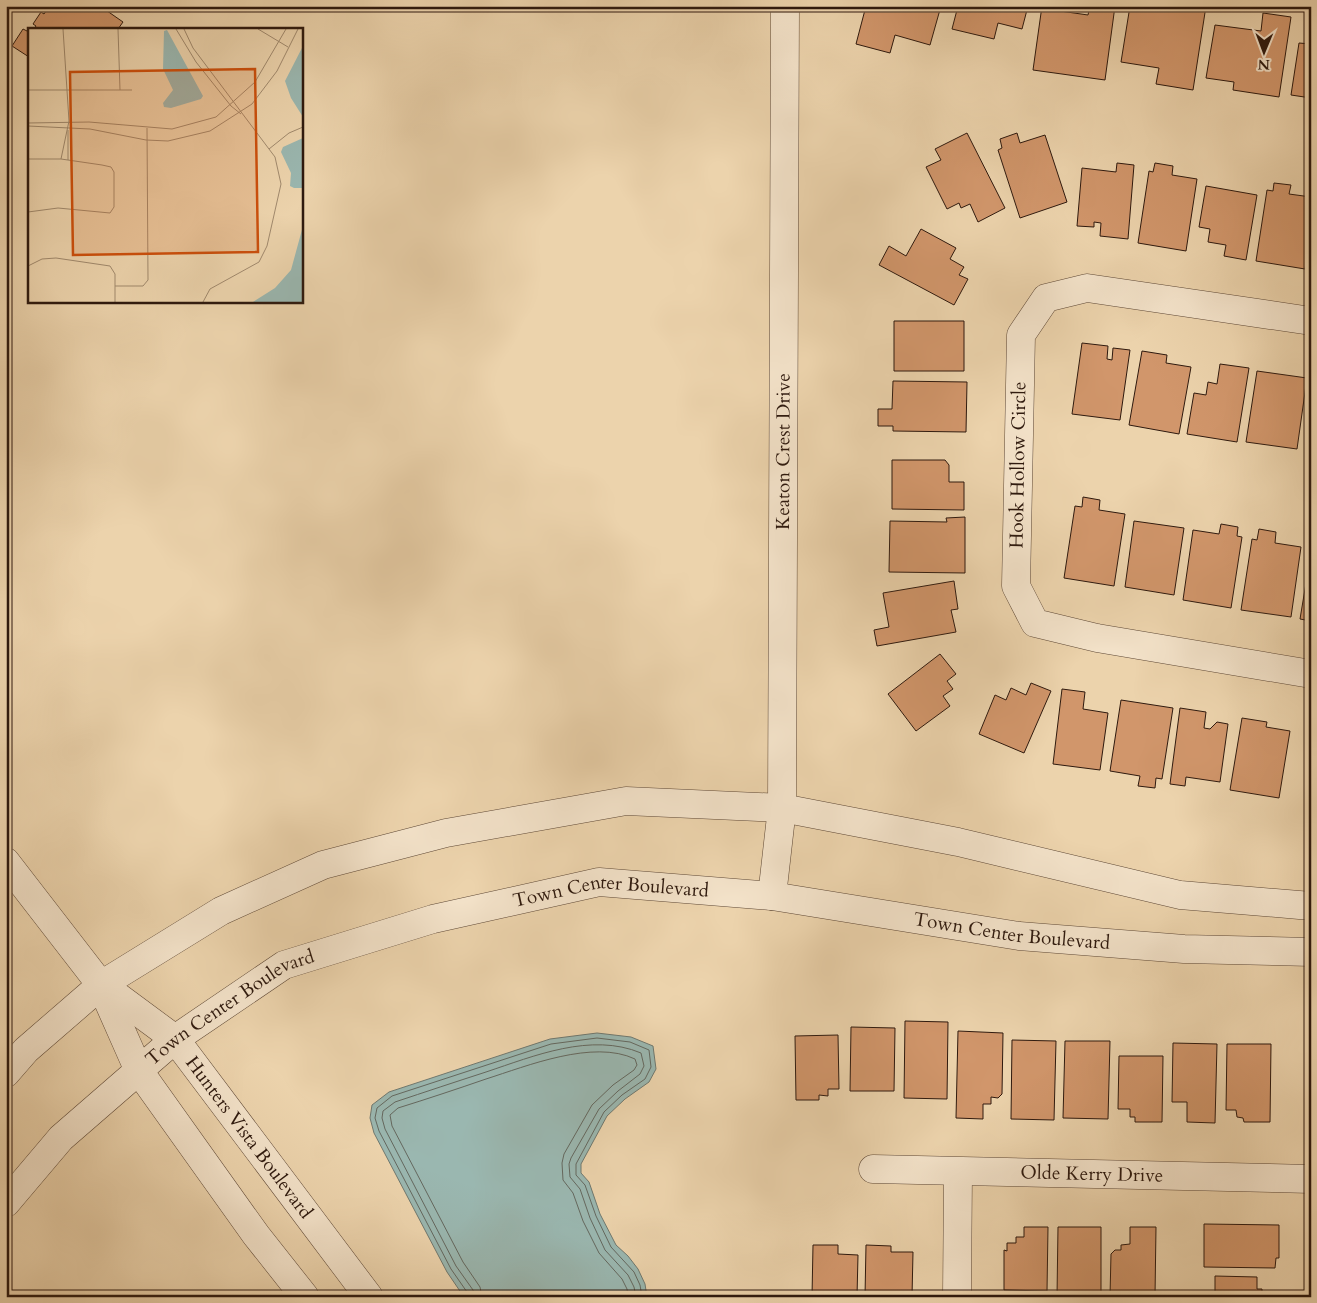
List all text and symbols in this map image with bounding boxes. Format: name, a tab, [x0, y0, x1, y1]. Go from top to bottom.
inset map	[28, 28, 302, 302]
north arrow	[1240, 28, 1290, 78]
text: N	[1258, 55, 1270, 74]
street label: Keaton Crest Drive	[770, 373, 797, 530]
street label: Hook Hollow Circle	[1004, 381, 1032, 549]
street label: Town Center Boulevard	[510, 869, 710, 914]
street label: Town Center Boulevard	[912, 906, 1111, 956]
street label: Town Center Boulevard	[140, 943, 318, 1072]
street label: Hunters Vista Boulevard	[179, 1051, 319, 1224]
street label: Olde Kerry Drive	[1020, 1159, 1164, 1189]

